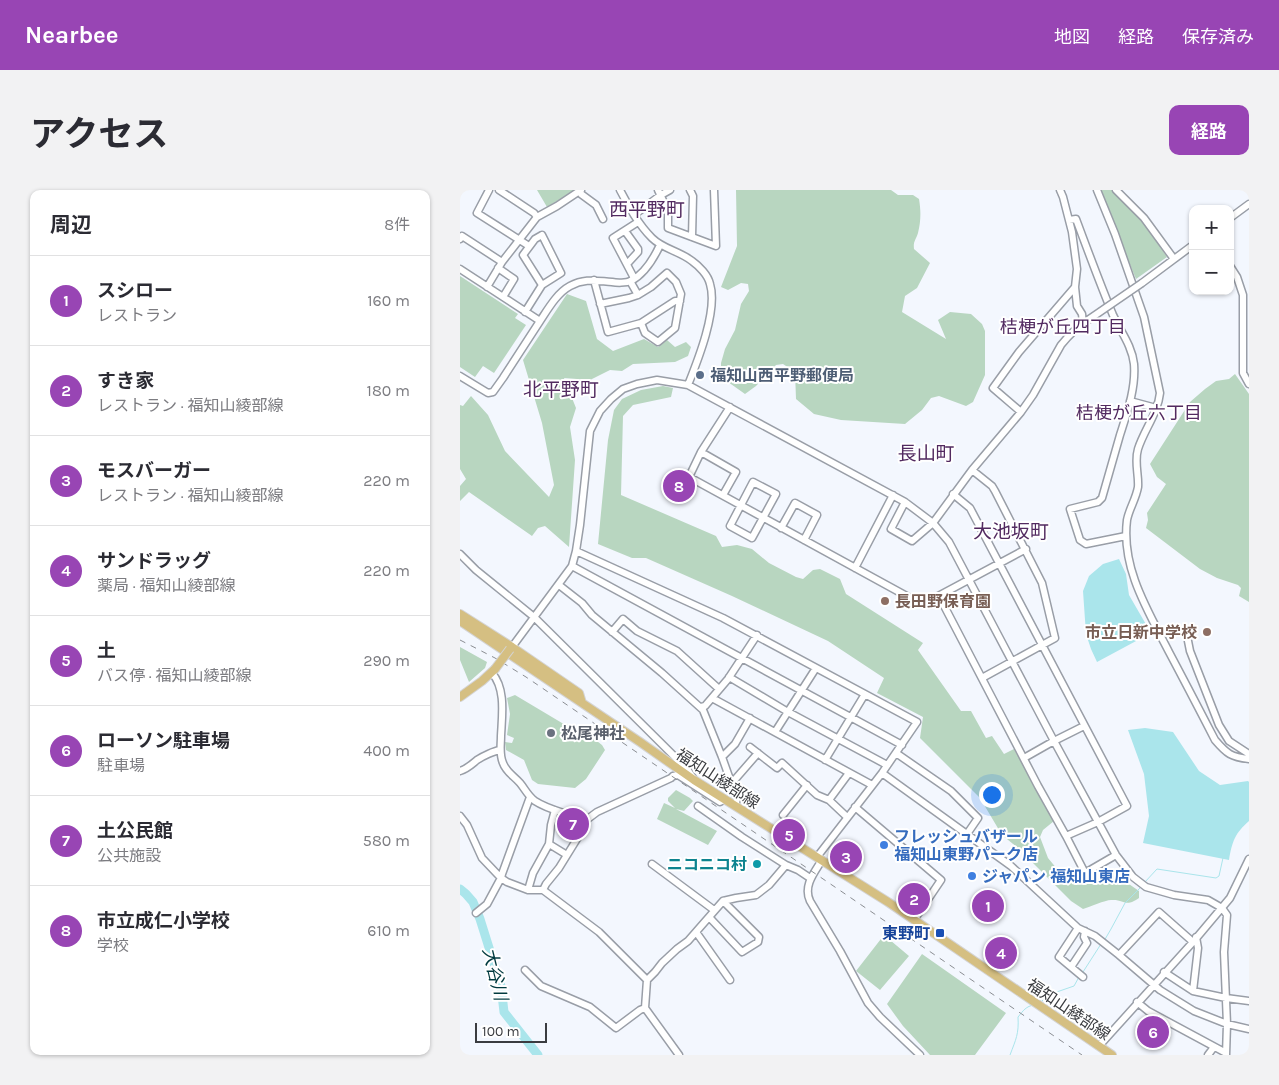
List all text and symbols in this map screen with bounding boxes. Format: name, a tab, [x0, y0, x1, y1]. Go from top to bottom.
text: Nearbee	[25, 21, 119, 49]
text: 地図	[1054, 26, 1090, 48]
text: 経路	[1118, 26, 1154, 48]
text: 保存済み	[1182, 26, 1254, 48]
button: 経路	[1169, 105, 1249, 155]
text: アクセス	[30, 114, 168, 155]
district label: 西平野町	[609, 199, 685, 221]
map controls	[1189, 205, 1234, 295]
button: +	[1189, 205, 1234, 250]
text: 周辺	[50, 213, 92, 237]
text: 8件	[384, 215, 410, 234]
button: −	[1189, 250, 1234, 295]
text: スシロー	[97, 280, 173, 302]
text: 1	[63, 291, 69, 310]
text: 160 m	[367, 291, 410, 310]
text: レストラン	[97, 306, 177, 325]
district label: 桔梗が丘四丁目	[1000, 316, 1126, 338]
place label: 福知山西平野郵便局	[710, 366, 854, 385]
marker: 福知山西平野郵便局	[694, 369, 706, 381]
text: すき家	[97, 370, 154, 392]
district label: 北平野町	[523, 379, 599, 401]
text: 2	[61, 381, 71, 400]
text: 180 m	[367, 381, 410, 400]
text: レストラン · 福知山綾部線	[97, 396, 283, 415]
district label: 桔梗が丘六丁目	[1076, 402, 1202, 424]
district label: 長山町	[897, 443, 955, 465]
text: モスバーガー	[97, 460, 211, 482]
pin: 8	[663, 467, 695, 505]
text: 3	[61, 471, 71, 490]
text: 220 m	[363, 471, 410, 490]
text: レストラン · 福知山綾部線	[97, 486, 283, 505]
district label: 大池坂町	[973, 521, 1049, 543]
text: サンドラッグ	[97, 550, 211, 572]
text: 4	[61, 561, 71, 580]
text: 220 m	[363, 561, 410, 580]
text: 薬局 · 福知山綾部線	[97, 576, 235, 595]
place label: 長田野保育園	[895, 592, 991, 611]
marker: 長田野保育園	[879, 595, 891, 607]
place label: 市立日新中学校	[1085, 623, 1197, 642]
marker: 市立日新中学校	[1201, 626, 1213, 638]
text: 土	[97, 640, 116, 662]
text: 5	[61, 651, 71, 670]
text: 290 m	[363, 651, 410, 670]
text: バス停 · 福知山綾部線	[97, 666, 251, 685]
place label: 松尾神社	[561, 724, 625, 743]
marker: 松尾神社	[545, 727, 557, 739]
text: ローソン駐車場	[97, 730, 230, 752]
text: 6	[61, 741, 71, 760]
text: 400 m	[363, 741, 410, 760]
street label: 福知山綾部線	[672, 744, 763, 813]
text: 駐車場	[97, 756, 145, 775]
your location	[979, 782, 1005, 808]
pin: 7	[557, 805, 589, 843]
pin: 5	[773, 816, 805, 854]
text: 土公民館	[97, 820, 173, 842]
place label: フレッシュバザール 福知山東野パーク店	[894, 827, 1038, 864]
text: 7	[62, 831, 70, 850]
text: 580 m	[363, 831, 410, 850]
pin: 3	[830, 838, 862, 876]
marker: フレッシュバザール 福知山東野パーク店	[878, 839, 890, 851]
text: 公共施設	[97, 846, 161, 865]
place label: ニコニコ村	[667, 855, 747, 874]
marker: ニコニコ村	[751, 858, 763, 870]
place label: ジャパン 福知山東店	[982, 867, 1130, 886]
marker: ジャパン 福知山東店	[966, 870, 978, 882]
pin: 2	[898, 880, 930, 918]
pin: 1	[972, 887, 1004, 925]
text: 市立成仁小学校	[97, 910, 230, 932]
text: 8	[61, 921, 71, 940]
text: 610 m	[367, 921, 410, 940]
place label: 東野町	[882, 924, 930, 943]
marker: 東野町	[934, 927, 946, 939]
pin: 4	[985, 934, 1017, 972]
text: 学校	[97, 936, 129, 955]
water label: 大谷川	[478, 945, 513, 1005]
street label: 福知山綾部線	[1024, 975, 1114, 1044]
pin: 6	[1137, 1013, 1169, 1051]
scale bar	[475, 1020, 548, 1043]
text: 100 m	[482, 1023, 520, 1040]

